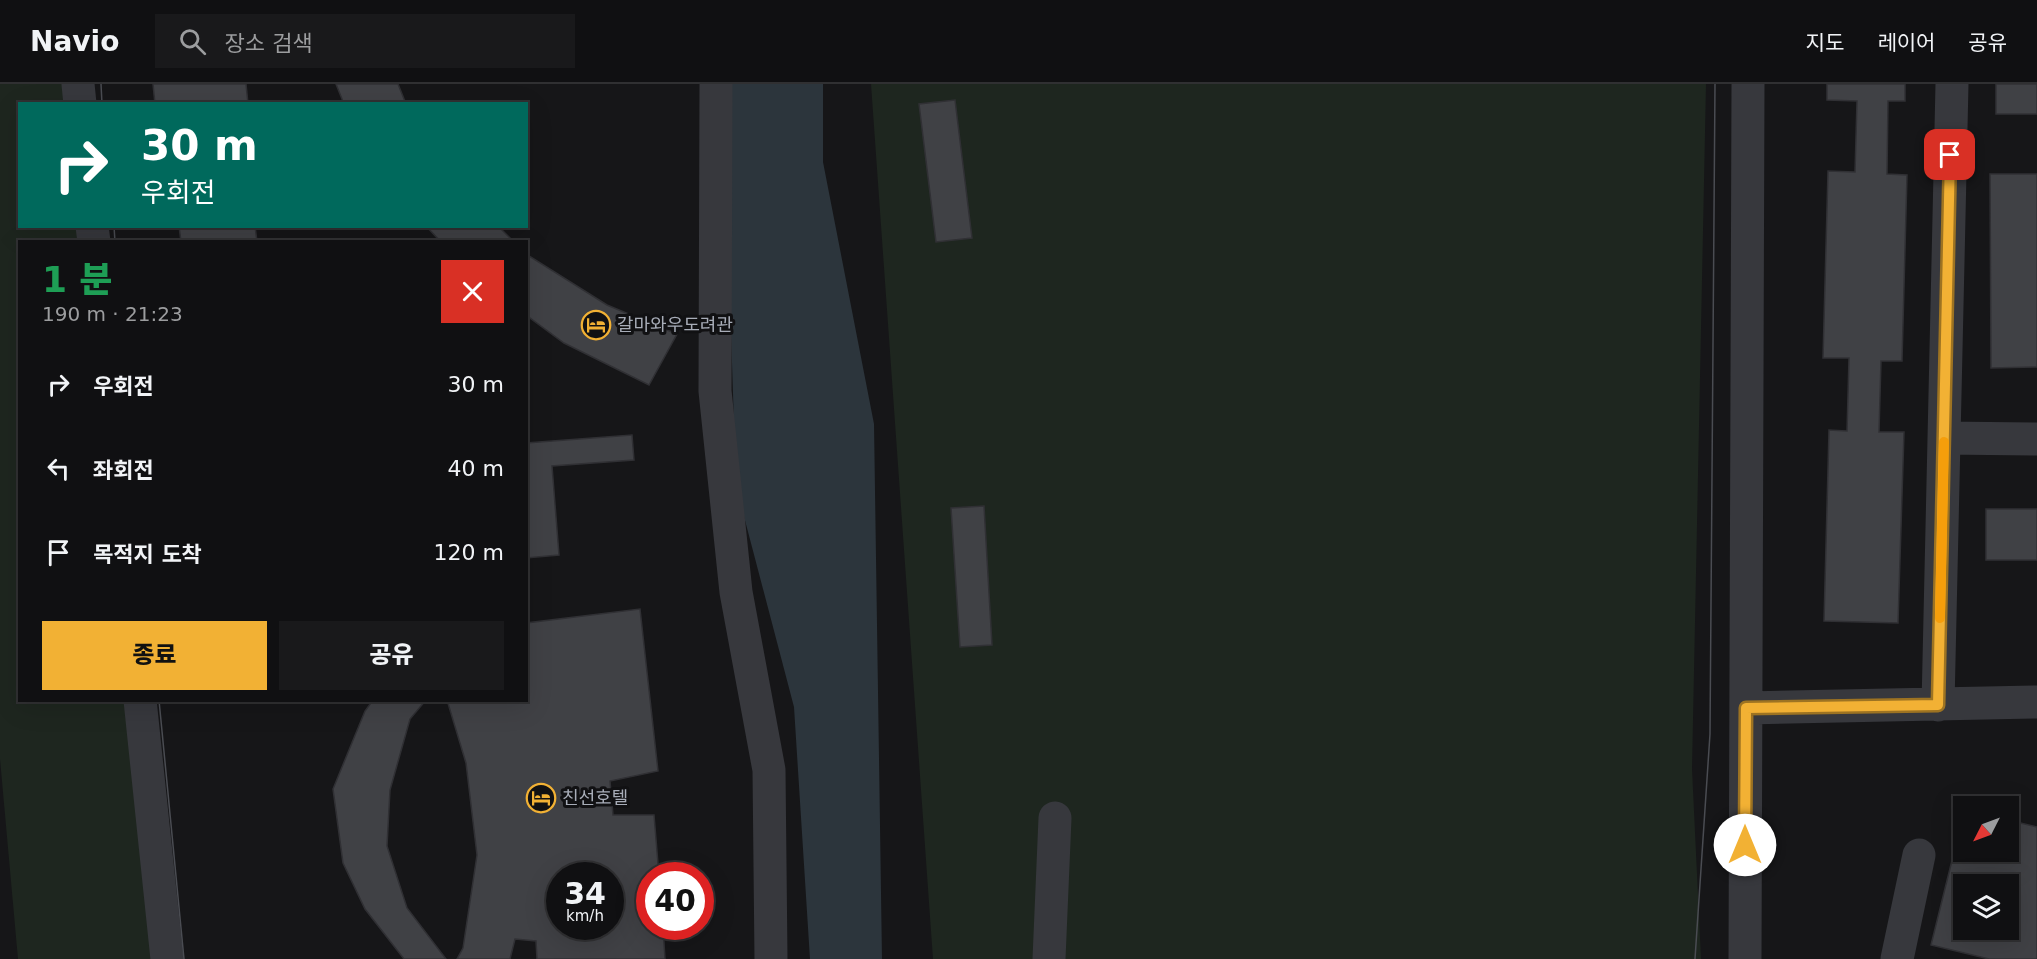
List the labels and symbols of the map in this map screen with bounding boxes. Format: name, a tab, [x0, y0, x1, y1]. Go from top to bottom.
pin	[1924, 129, 1975, 180]
hotel icon: 갈마와우도려관	[580, 309, 612, 341]
place label: 갈마와우도려관	[617, 314, 733, 335]
hotel icon: 친선호텔	[525, 782, 557, 814]
place label: 친선호텔	[562, 787, 628, 808]
north arrow	[1953, 796, 2019, 862]
position arrow	[1713, 813, 1777, 877]
speed limit sign: 40	[636, 862, 714, 940]

